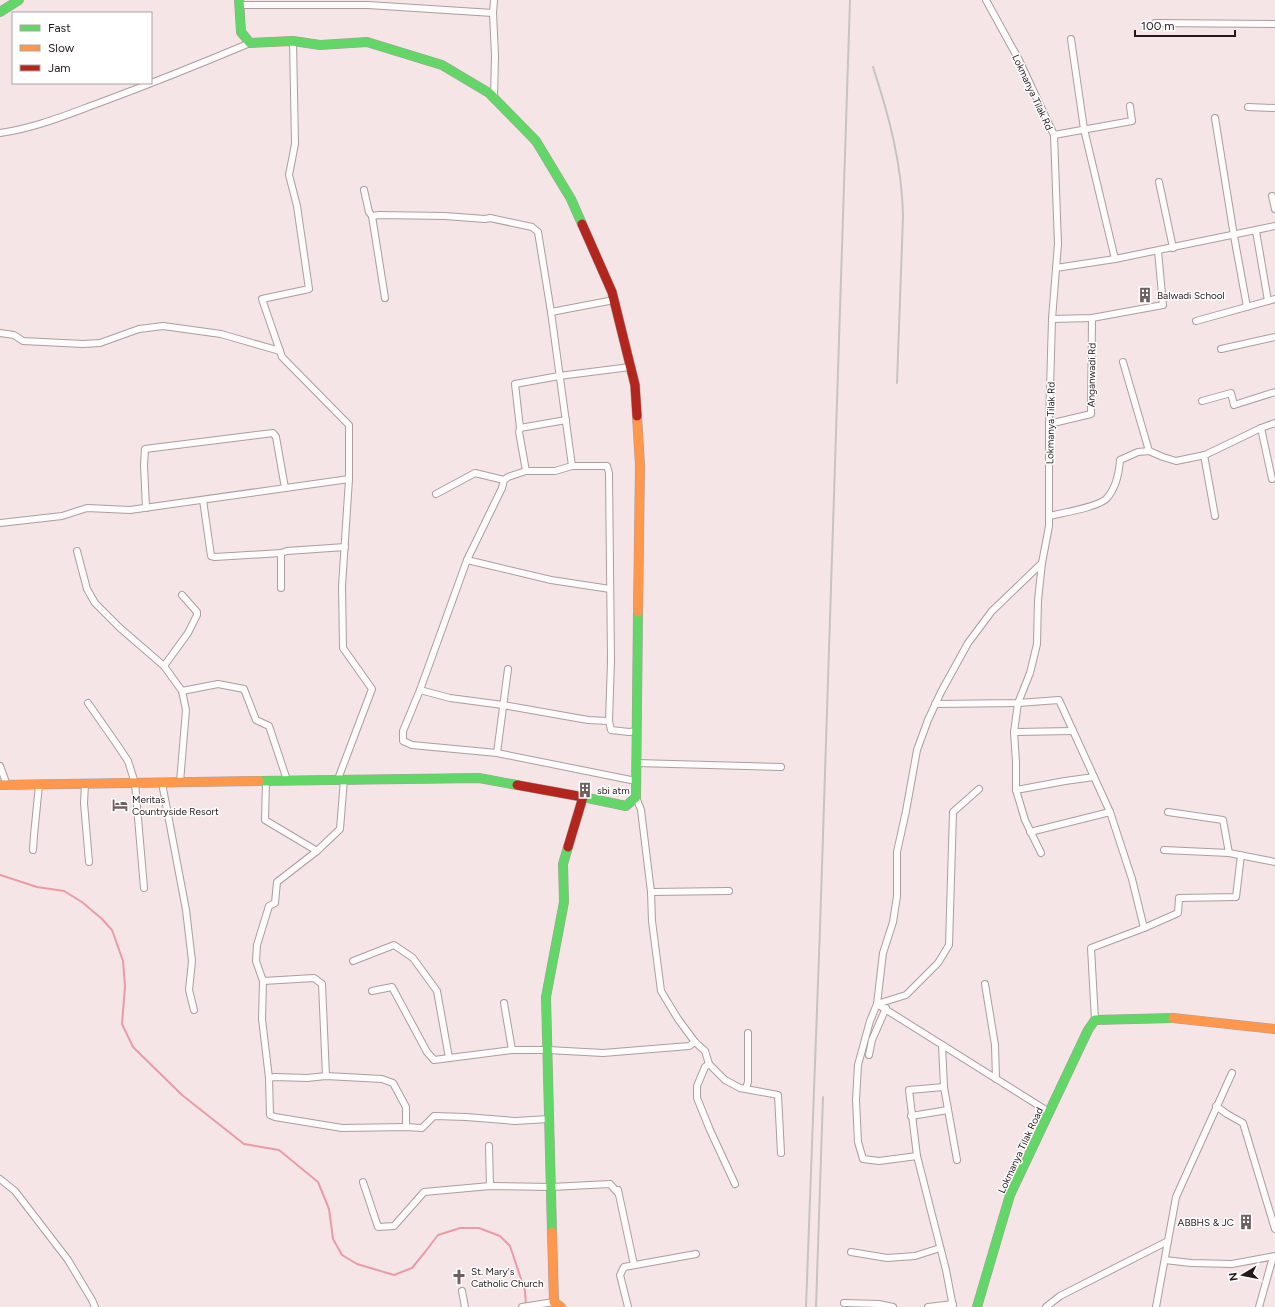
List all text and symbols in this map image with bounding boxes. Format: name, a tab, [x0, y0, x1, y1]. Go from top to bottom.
legend	[12, 12, 152, 84]
scale bar	[1135, 12, 1235, 38]
text: 100 m	[1141, 19, 1175, 33]
text: Fast	[48, 21, 71, 35]
text: Slow	[48, 41, 75, 55]
street label: Lokmanya Tilak Rd	[1009, 52, 1056, 132]
text: Jam	[48, 61, 71, 75]
building icon: Balwadi School	[1136, 286, 1154, 304]
place label: Balwadi School	[1157, 289, 1225, 302]
street label: Anganwadi Rd	[1084, 343, 1099, 407]
street label: Lokmanya Tilak Rd	[1043, 382, 1058, 464]
building icon: sbi atm	[576, 781, 594, 799]
place label: sbi atm	[597, 784, 630, 797]
place label: Meritas Countryside Resort	[132, 793, 219, 818]
hotel icon: Meritas Countryside Resort	[111, 796, 129, 814]
street label: Lokmanya Tilak Road	[995, 1105, 1046, 1195]
building icon: ABBHS & JC	[1237, 1213, 1255, 1231]
place label: ABBHS & JC	[1178, 1216, 1234, 1229]
north arrow	[1223, 1255, 1263, 1295]
place label: St. Mary's Catholic Church	[471, 1265, 544, 1290]
church icon: St. Mary's Catholic Church	[450, 1268, 468, 1286]
text: N	[1227, 1271, 1241, 1282]

